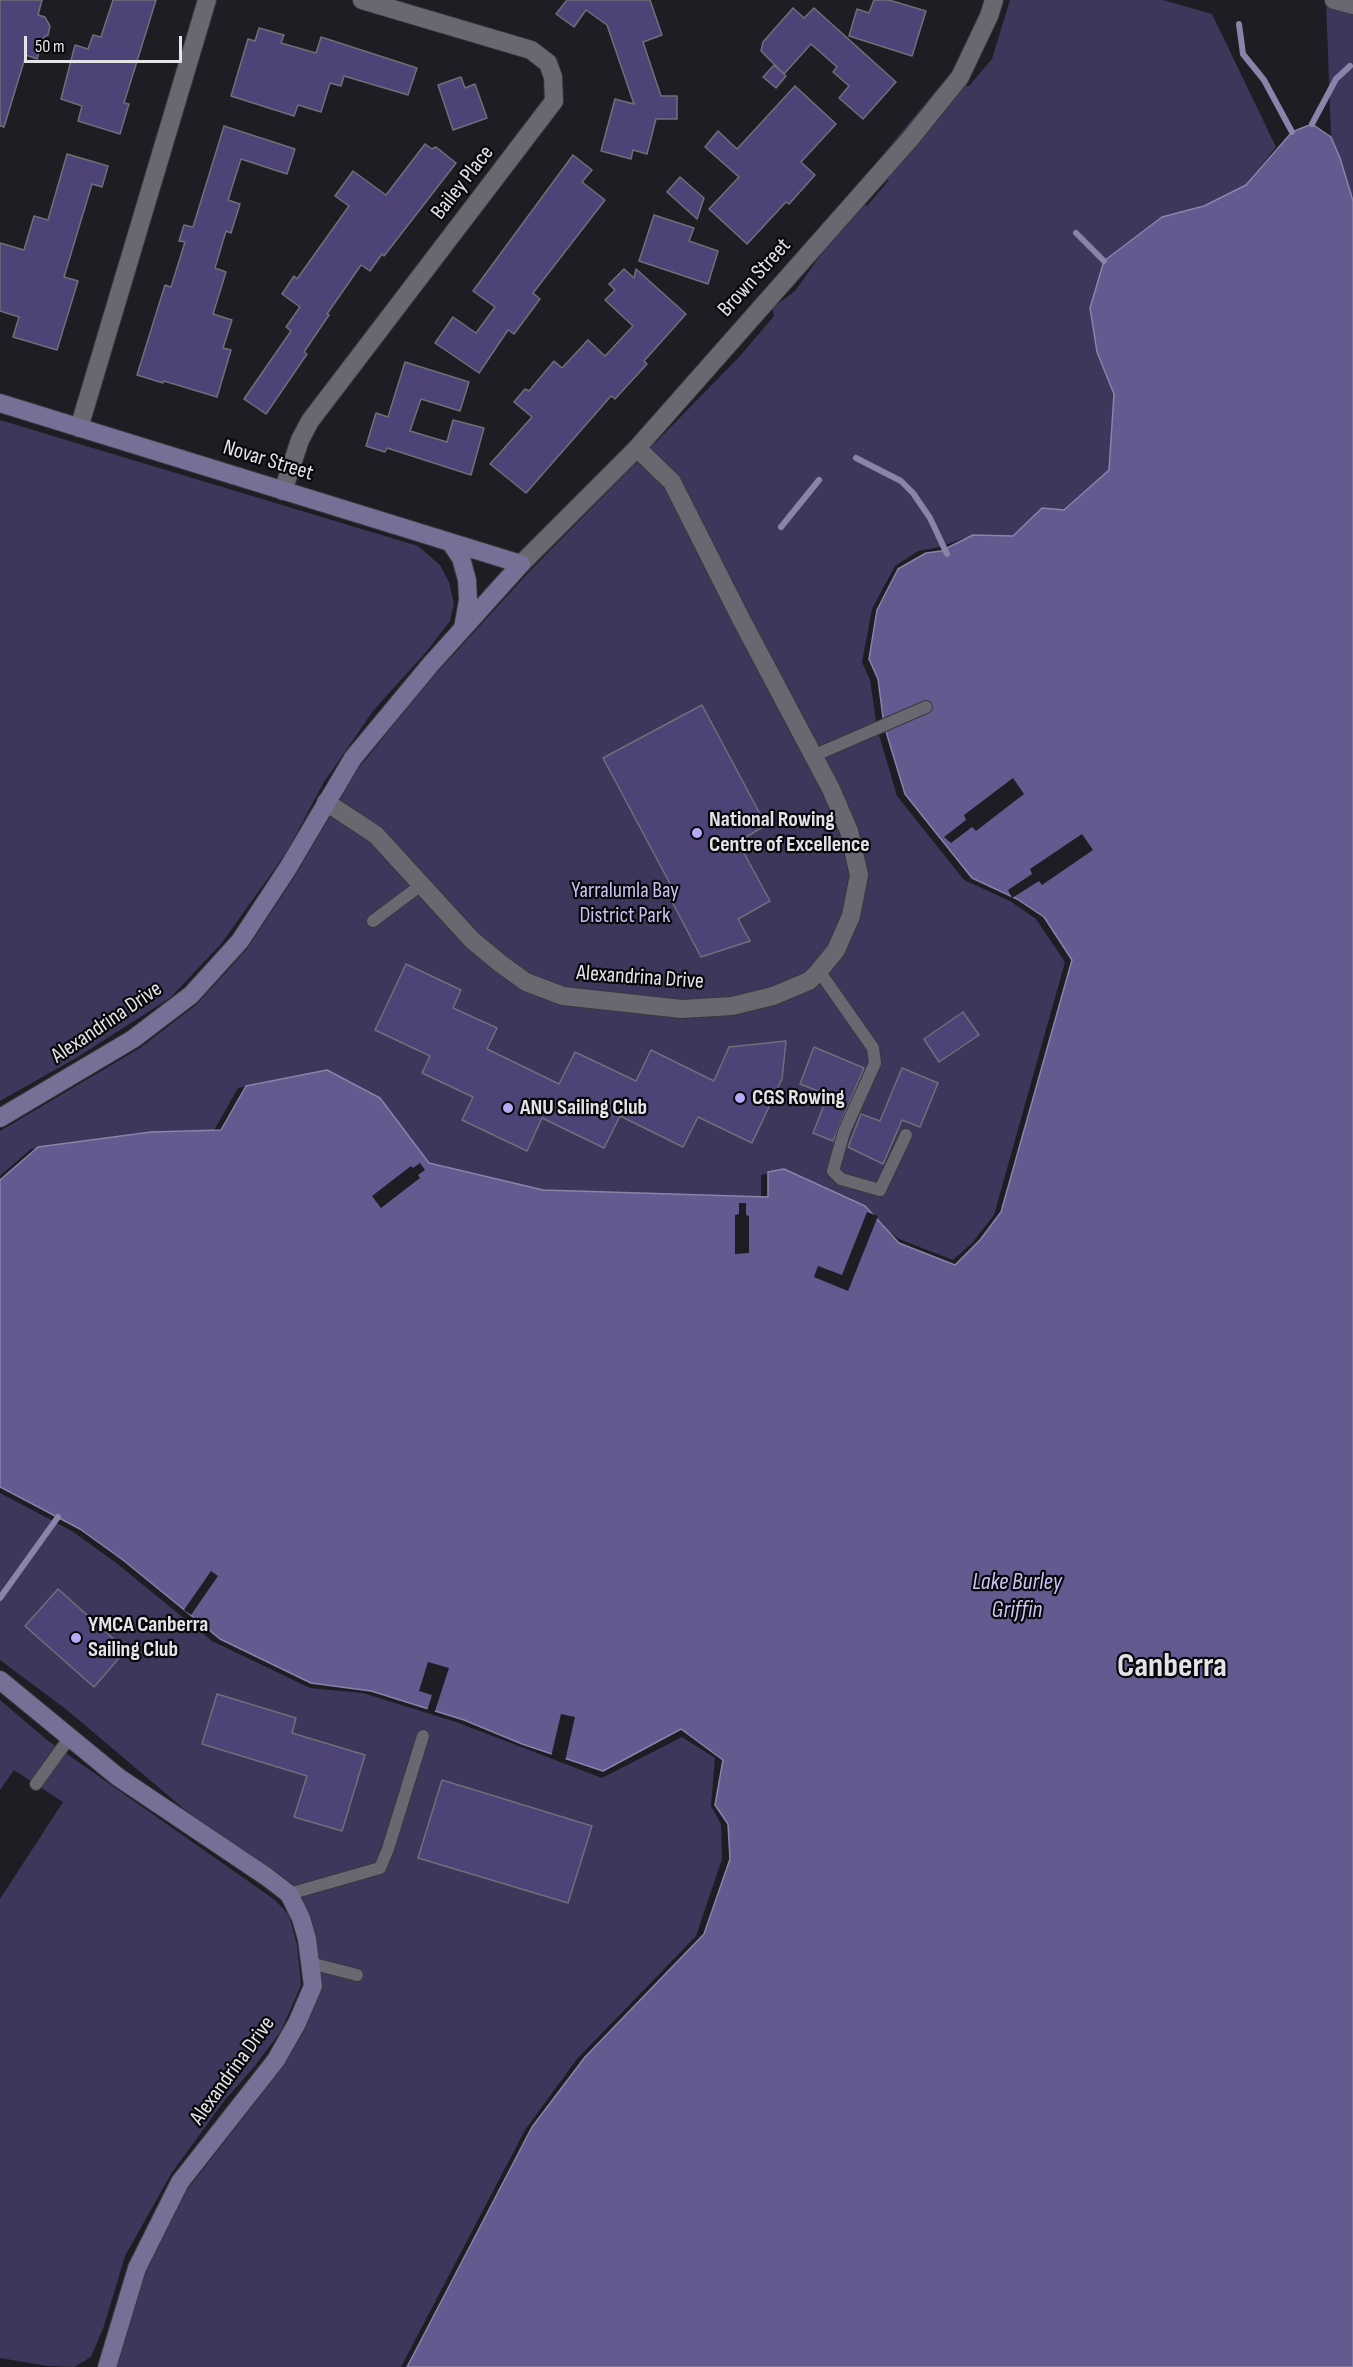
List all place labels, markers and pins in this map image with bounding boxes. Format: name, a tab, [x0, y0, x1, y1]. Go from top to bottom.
place label: National Rowing Centre of Excellence	[709, 807, 870, 858]
marker: National Rowing Centre of Excellence	[690, 826, 704, 840]
place label: CGS Rowing	[752, 1085, 845, 1111]
marker: CGS Rowing	[733, 1091, 747, 1105]
place label: ANU Sailing Club	[520, 1095, 647, 1121]
marker: ANU Sailing Club	[501, 1101, 515, 1115]
place label: YMCA Canberra Sailing Club	[88, 1612, 208, 1664]
marker: YMCA Canberra Sailing Club	[69, 1631, 83, 1645]

